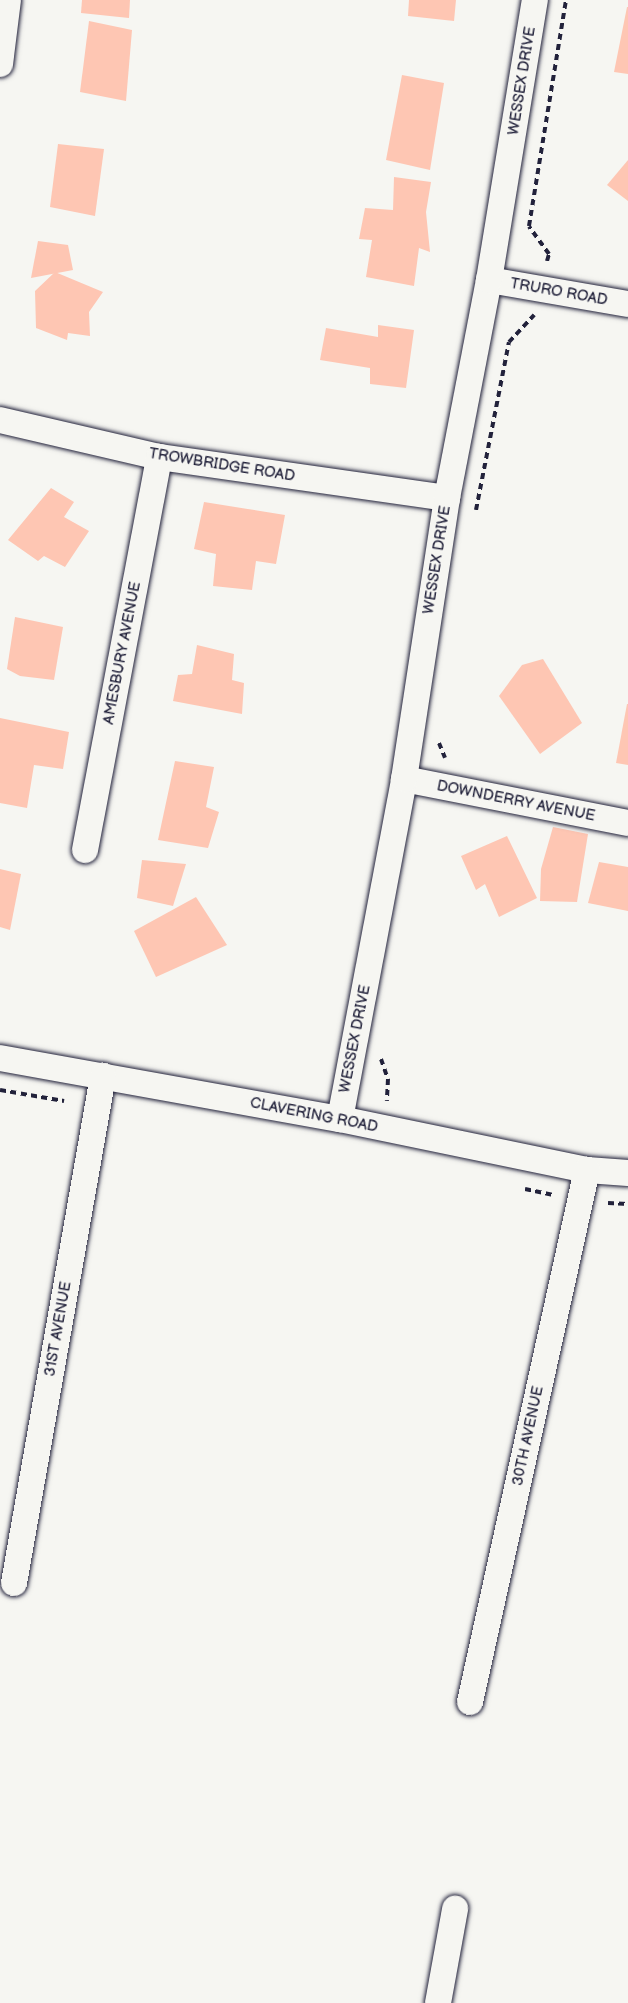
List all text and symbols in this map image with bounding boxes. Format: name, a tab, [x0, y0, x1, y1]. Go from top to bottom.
street label: WESSEX DRIVE	[505, 26, 539, 136]
street label: TRURO ROAD	[509, 275, 609, 309]
street label: TROWBRIDGE ROAD	[148, 445, 296, 485]
street label: WESSEX DRIVE	[420, 505, 454, 615]
street label: AMESBURY AVENUE	[99, 580, 145, 726]
street label: DOWNDERRY AVENUE	[435, 777, 597, 825]
street label: WESSEX DRIVE	[336, 984, 374, 1094]
street label: CLAVERING ROAD	[248, 1094, 380, 1136]
street label: 31ST AVENUE	[41, 1280, 75, 1378]
street label: 30TH AVENUE	[509, 1385, 547, 1487]

